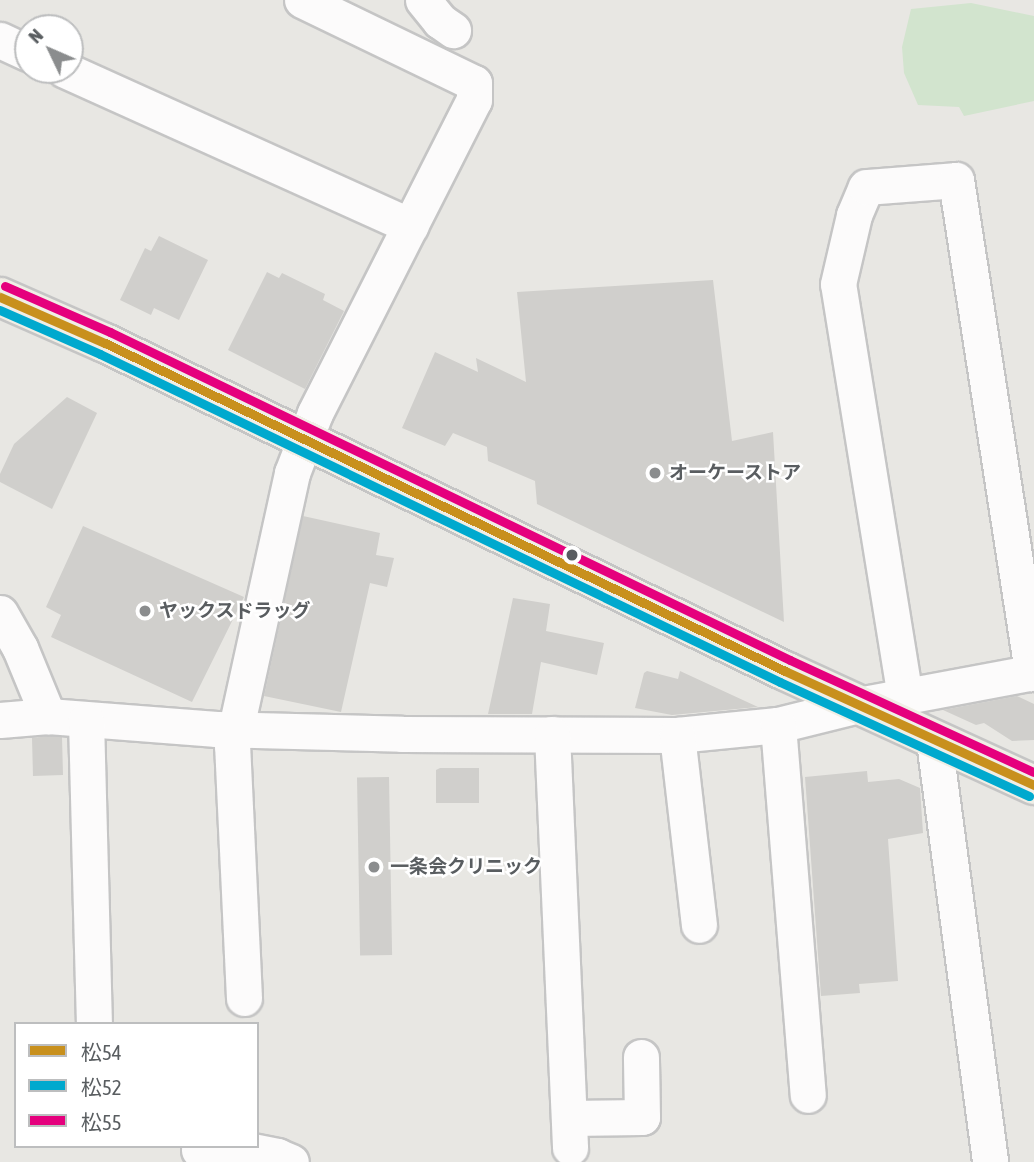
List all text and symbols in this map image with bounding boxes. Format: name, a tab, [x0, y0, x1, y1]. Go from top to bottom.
north arrow	[14, 14, 84, 84]
text: N	[24, 24, 47, 47]
place label: オーケーストア	[669, 462, 802, 484]
marker: オーケーストア	[647, 465, 663, 481]
unlabelled marker	[565, 548, 579, 562]
place label: ヤックスドラッグ	[159, 600, 311, 622]
marker: ヤックスドラッグ	[137, 603, 153, 619]
place label: 一条会クリニック	[390, 856, 542, 878]
marker: 一条会クリニック	[364, 857, 384, 877]
legend	[14, 1022, 259, 1148]
text: 松54	[81, 1040, 122, 1064]
text: 松52	[81, 1075, 122, 1099]
text: 松55	[81, 1110, 122, 1134]

